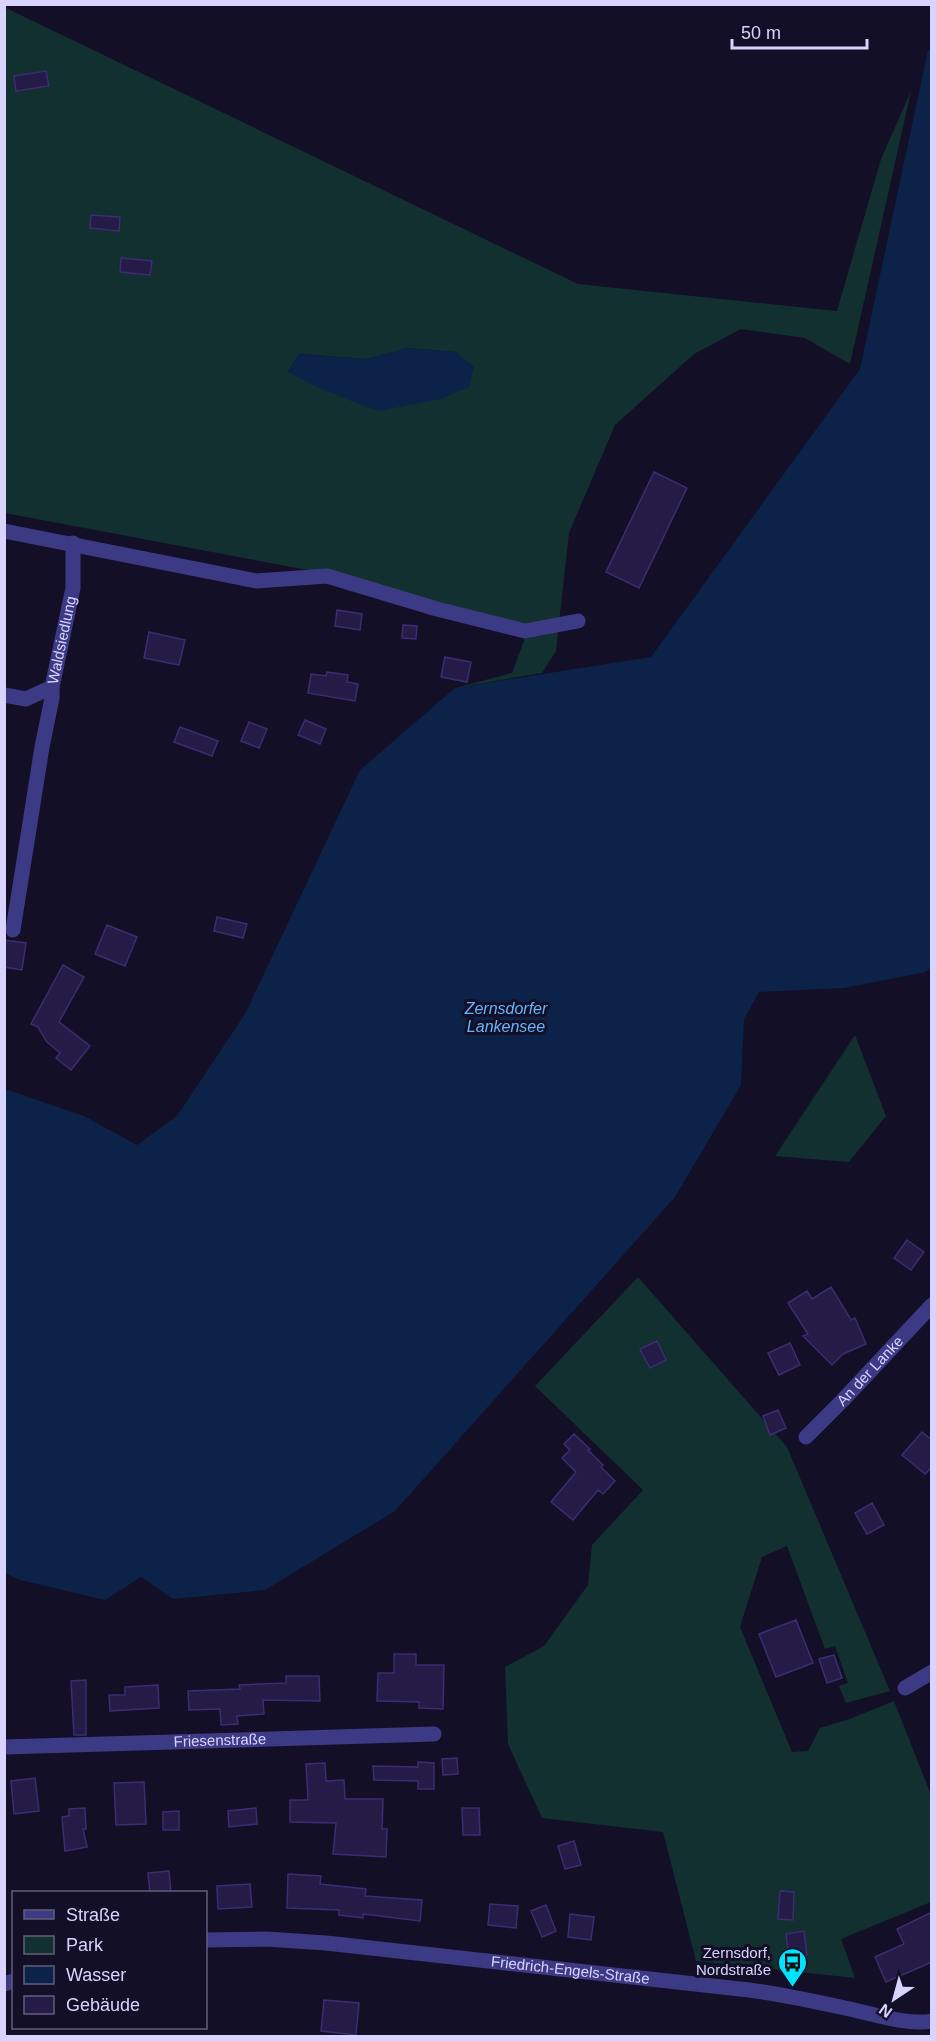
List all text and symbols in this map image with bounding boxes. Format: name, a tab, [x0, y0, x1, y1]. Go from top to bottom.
scale bar	[732, 12, 867, 50]
text: 50 m	[741, 23, 781, 43]
street label: Waldsiedlung	[44, 594, 79, 686]
water label: Zernsdorfer Lankensee	[464, 1000, 548, 1035]
street label: An der Lanke	[833, 1332, 906, 1409]
street label: Friesenstraße	[173, 1730, 266, 1750]
legend	[12, 1891, 207, 2029]
text: Straße	[66, 1905, 120, 1925]
text: Park	[66, 1935, 104, 1955]
place label: Zernsdorf, Nordstraße	[696, 1944, 771, 1978]
bus stop icon: Zernsdorf, Nordstraße	[776, 1946, 808, 1988]
street label: Friedrich-Engels-Straße	[490, 1952, 651, 1987]
text: Wasser	[66, 1965, 126, 1985]
north arrow	[864, 1969, 924, 2029]
text: Gebäude	[66, 1995, 140, 2015]
text: N	[876, 2000, 895, 2021]

